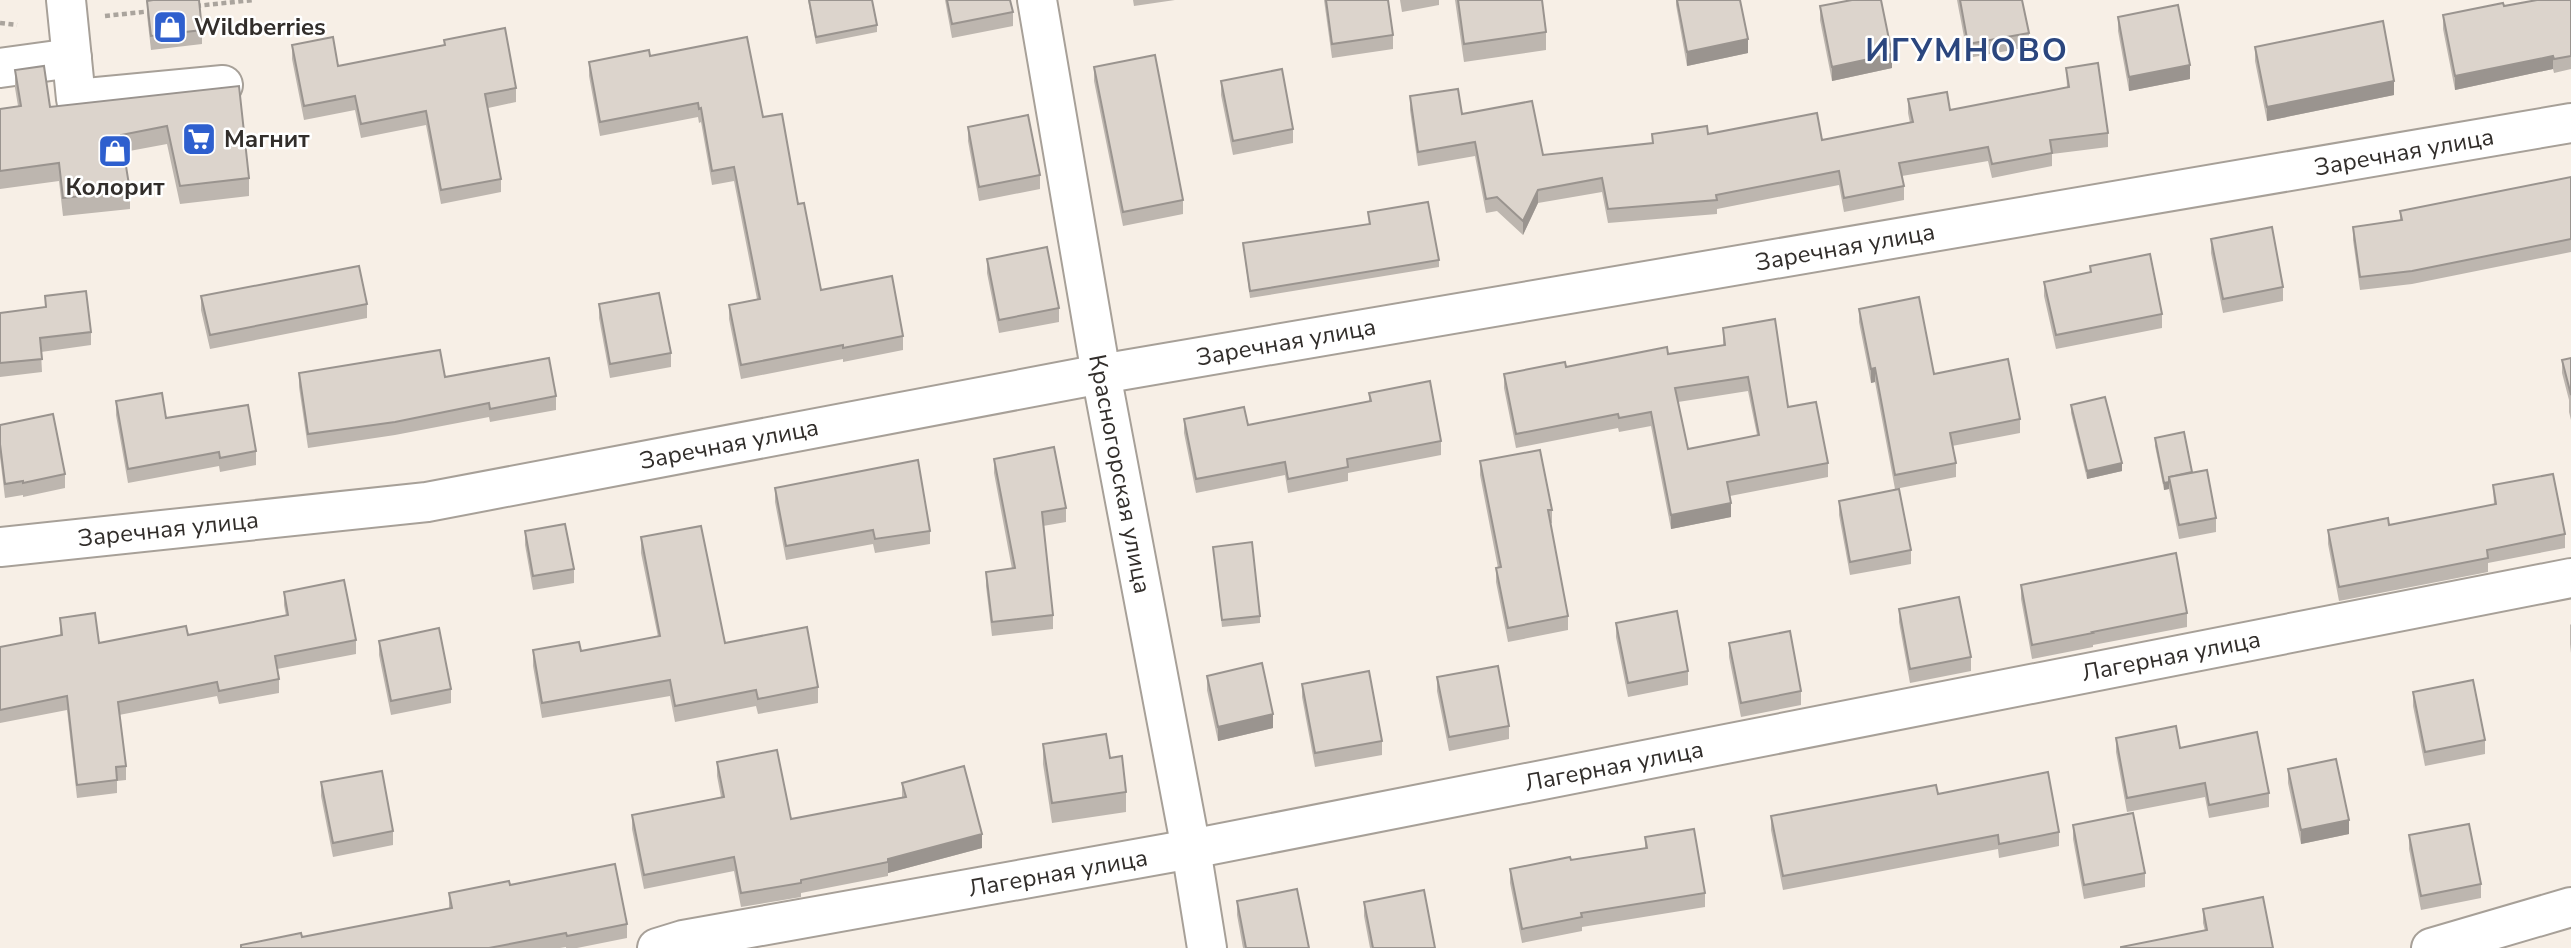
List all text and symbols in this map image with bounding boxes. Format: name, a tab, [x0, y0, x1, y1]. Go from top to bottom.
shop icon: Wildberries	[151, 8, 189, 46]
place label: Wildberries	[194, 11, 326, 43]
district label: ИГУМНОВО	[1865, 29, 2069, 72]
supermarket icon: Магнит	[180, 120, 218, 158]
street label: Заречная улица	[2312, 120, 2496, 184]
place label: Магнит	[224, 123, 310, 155]
shop icon: Колорит	[96, 132, 134, 170]
place label: Колорит	[66, 171, 165, 203]
street label: Заречная улица	[1753, 215, 1937, 279]
street label: Заречная улица	[1194, 310, 1378, 374]
street label: Красногорская улица	[1081, 352, 1159, 596]
street label: Заречная улица	[637, 411, 821, 477]
street label: Заречная улица	[76, 504, 260, 554]
street label: Лагерная улица	[2079, 623, 2263, 689]
street label: Лагерная улица	[1522, 733, 1706, 799]
street label: Лагерная улица	[966, 841, 1150, 905]

